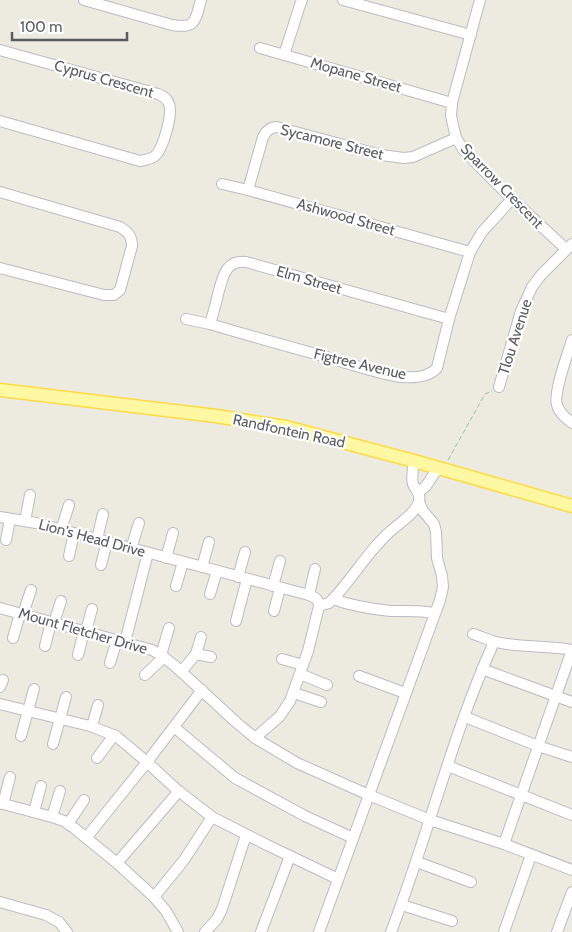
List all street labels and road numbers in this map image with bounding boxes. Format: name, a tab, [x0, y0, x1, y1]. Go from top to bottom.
street label: Mopane Street	[308, 53, 404, 97]
street label: Cyprus Crescent	[52, 56, 156, 102]
street label: Sycamore Street	[279, 121, 385, 163]
street label: Sparrow Crescent	[457, 140, 547, 232]
street label: Ashwood Street	[295, 194, 397, 240]
street label: Elm Street	[274, 262, 344, 298]
street label: Tlou Avenue	[494, 297, 536, 377]
street label: Figtree Avenue	[312, 345, 408, 383]
street label: Randfontein Road	[231, 410, 347, 452]
street label: Lion's Head Drive	[37, 515, 148, 561]
street label: Mount Fletcher Drive	[17, 604, 150, 658]

